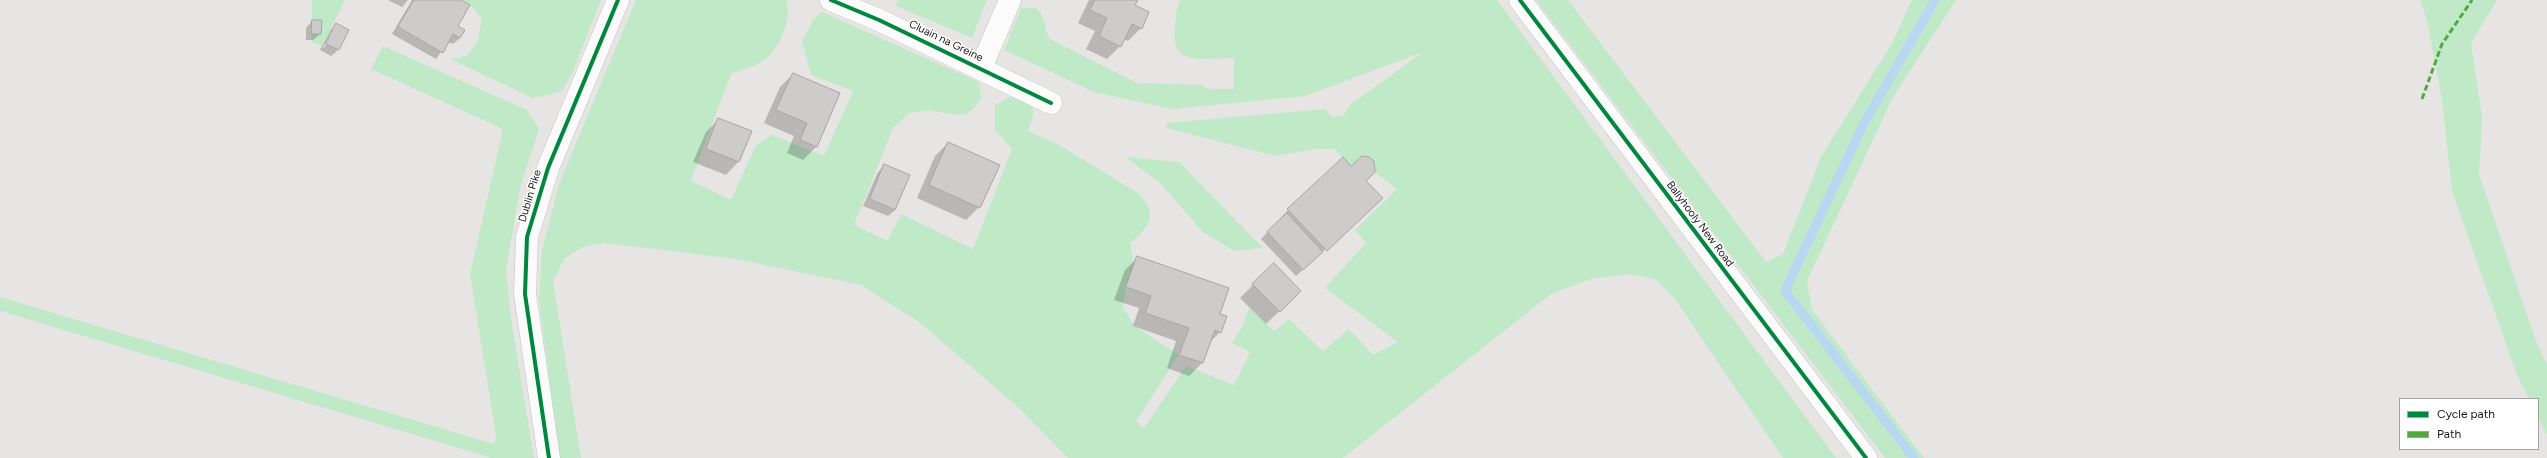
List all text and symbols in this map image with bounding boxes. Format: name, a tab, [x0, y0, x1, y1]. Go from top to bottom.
street label: Cluain na Greine	[907, 17, 985, 65]
street label: Dublin Pike	[516, 168, 544, 224]
street label: Ballyhooly New Road	[1663, 179, 1737, 269]
legend	[2399, 398, 2539, 450]
text: Cycle path	[2437, 407, 2495, 421]
text: Path	[2437, 427, 2461, 441]

